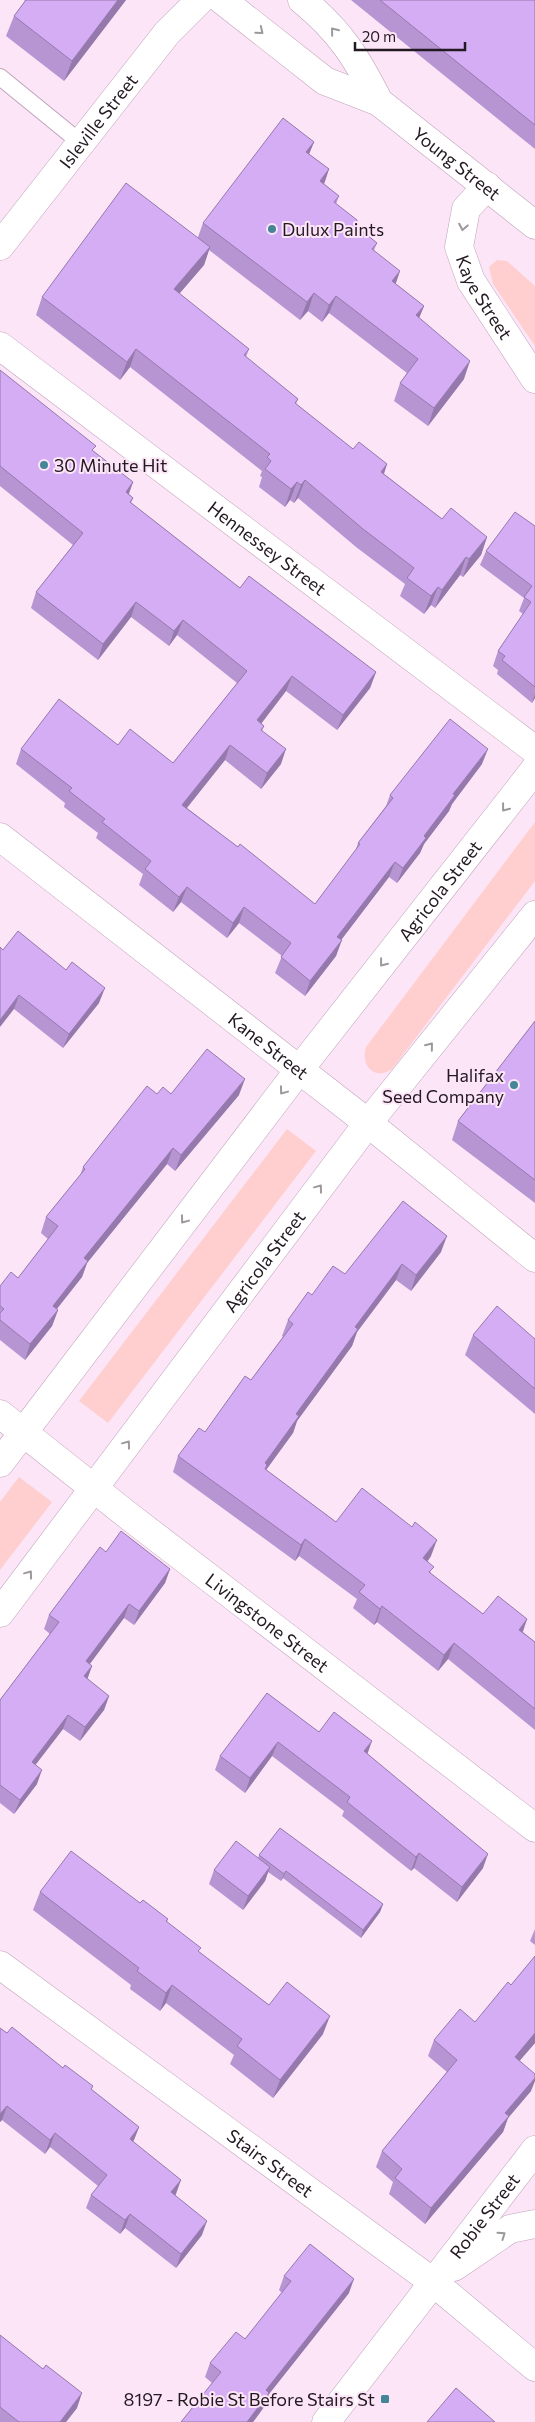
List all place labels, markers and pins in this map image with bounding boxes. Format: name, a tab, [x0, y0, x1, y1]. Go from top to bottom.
place label: Dulux Paints	[282, 218, 384, 240]
marker: Dulux Paints	[266, 223, 278, 235]
place label: 30 Minute Hit	[54, 454, 167, 476]
marker: 30 Minute Hit	[38, 459, 50, 471]
place label: Halifax Seed Company	[382, 1064, 504, 1107]
marker: Halifax Seed Company	[508, 1079, 520, 1091]
place label: 8197 - Robie St Before Stairs St	[124, 2388, 375, 2410]
marker: 8197 - Robie St Before Stairs St	[379, 2393, 391, 2405]

